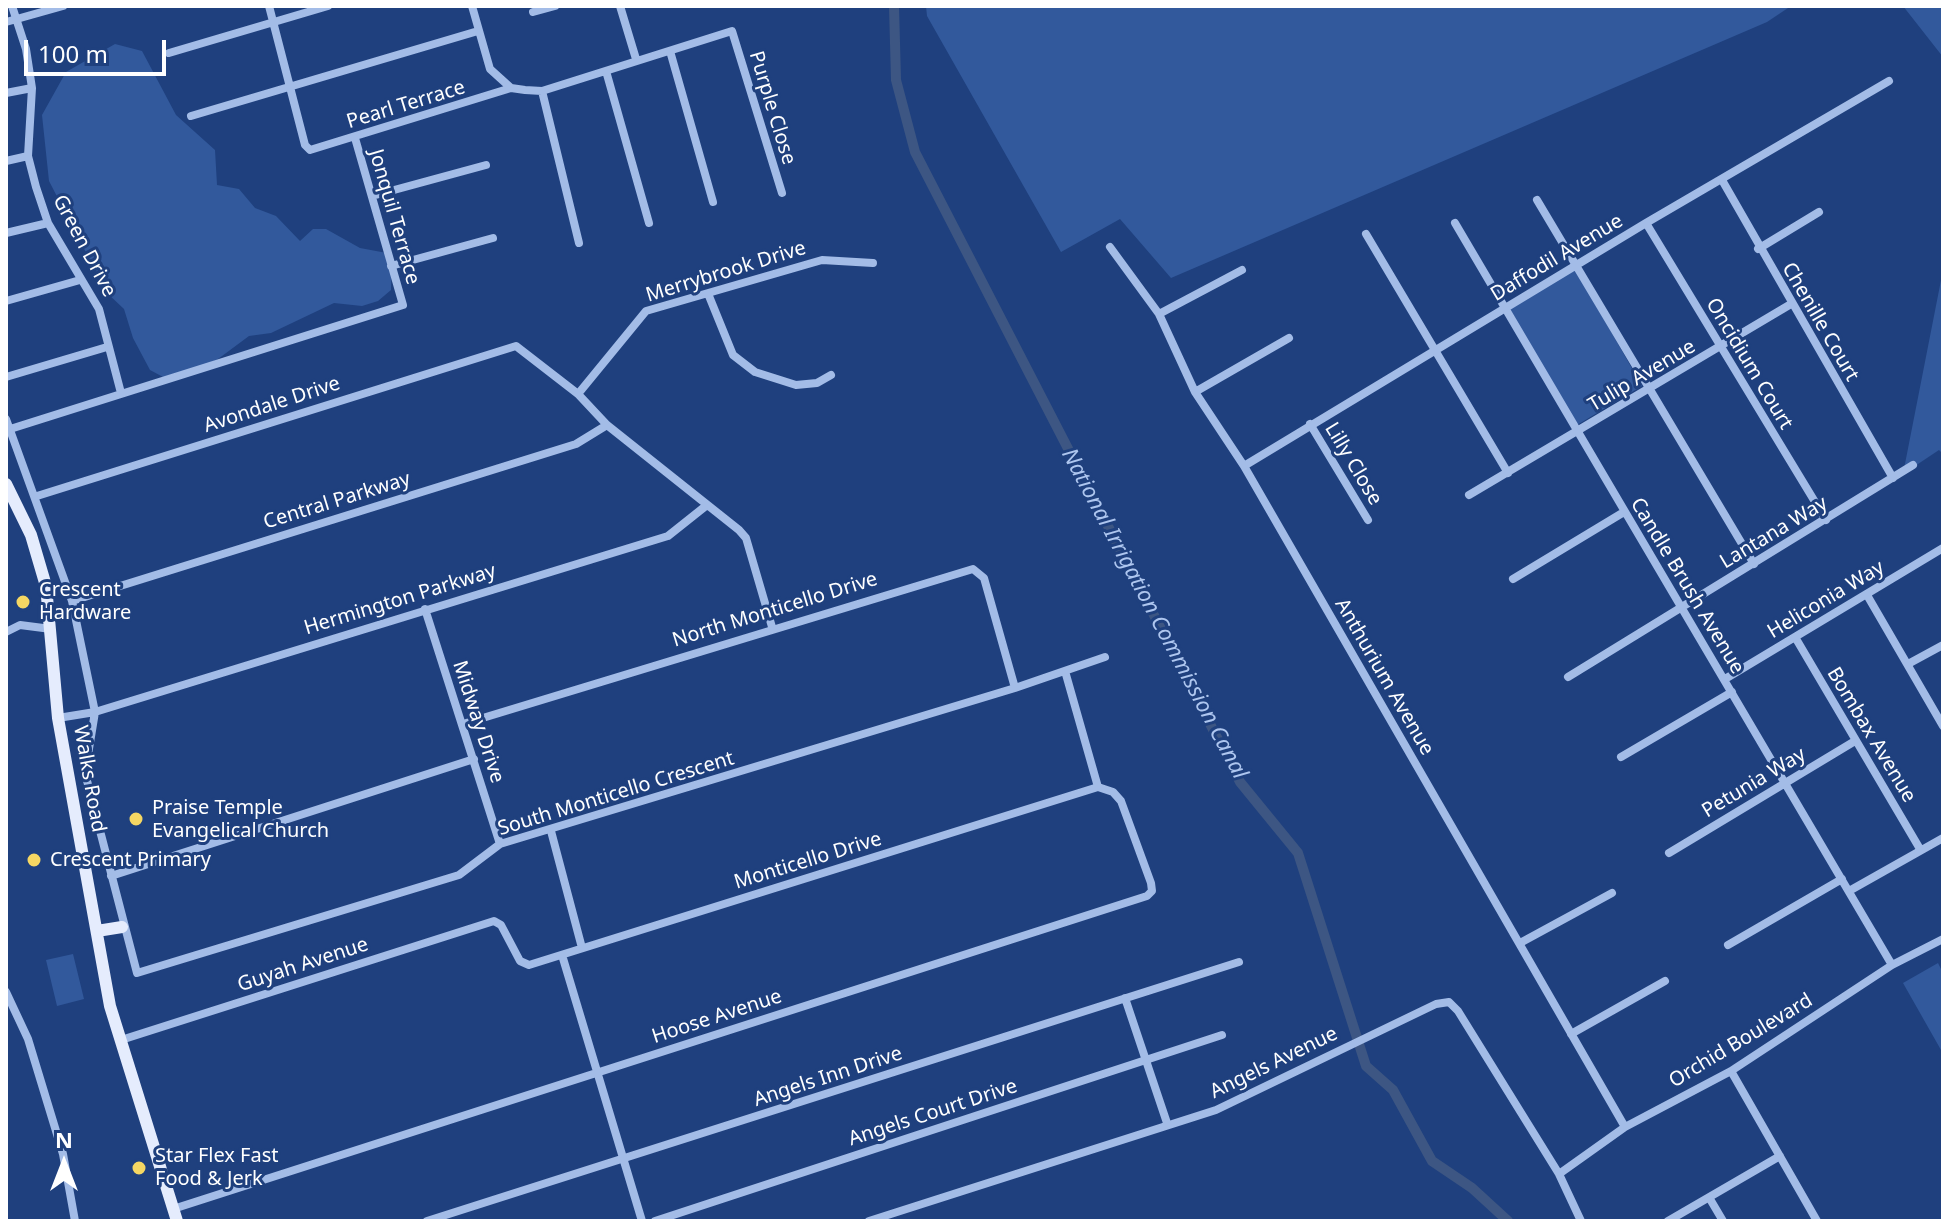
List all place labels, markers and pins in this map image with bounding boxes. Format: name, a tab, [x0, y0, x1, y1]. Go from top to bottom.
place label: Crescent Hardware	[39, 578, 131, 625]
marker: Crescent Hardware	[14, 593, 32, 611]
place label: Praise Temple Evangelical Church	[152, 796, 329, 843]
marker: Praise Temple Evangelical Church	[127, 810, 145, 828]
place label: Crescent Primary	[50, 848, 211, 872]
marker: Crescent Primary	[25, 851, 43, 869]
place label: Star Flex Fast Food & Jerk	[155, 1144, 278, 1191]
marker: Star Flex Fast Food & Jerk	[130, 1159, 148, 1177]

